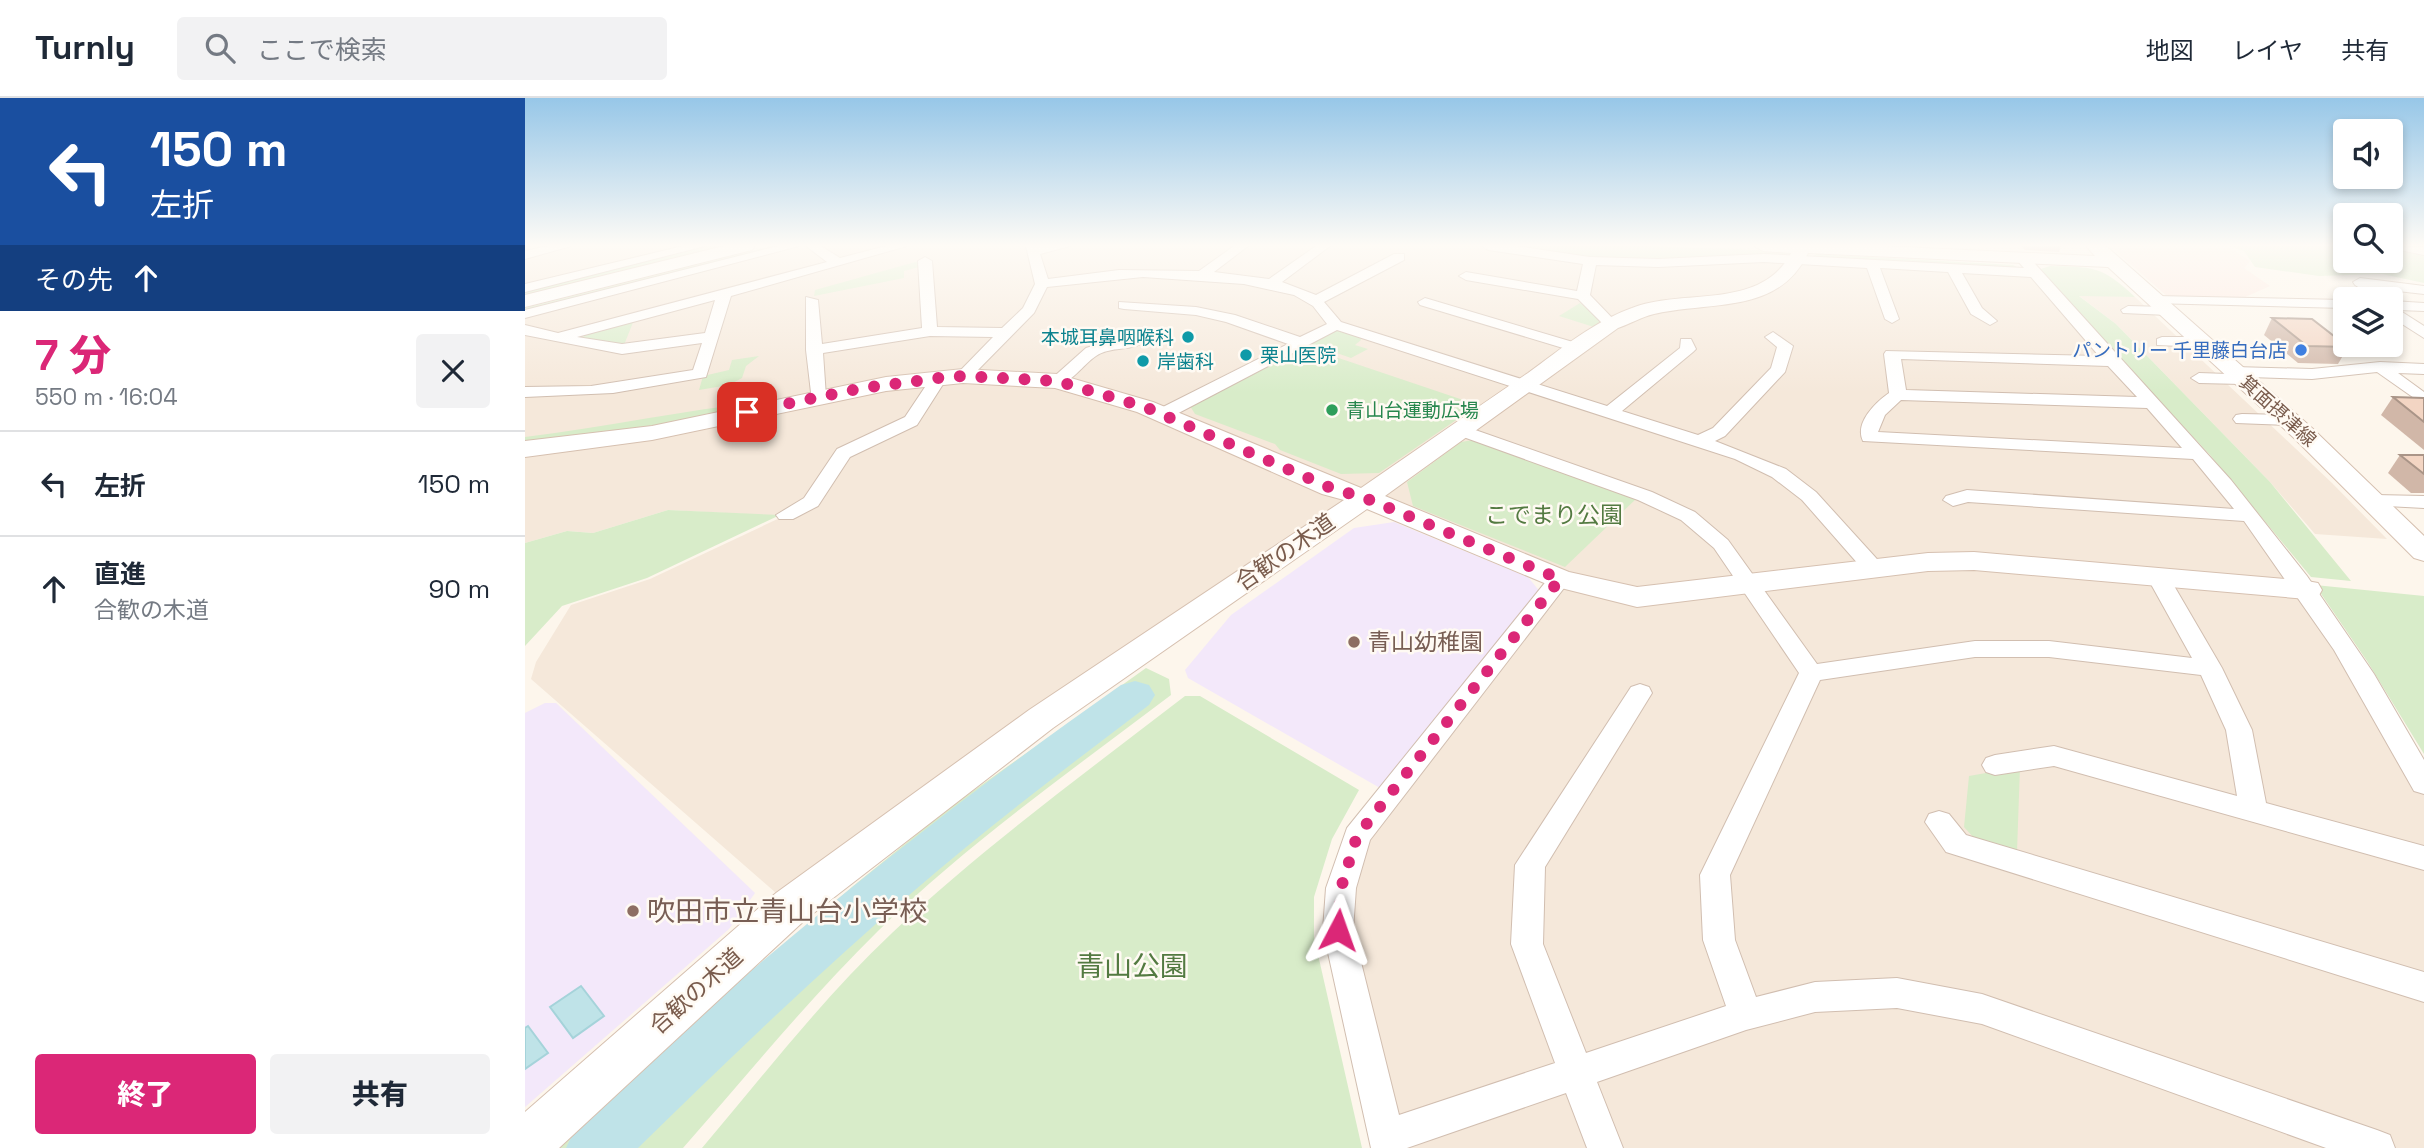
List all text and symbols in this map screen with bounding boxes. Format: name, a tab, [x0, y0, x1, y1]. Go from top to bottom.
search box	[177, 17, 667, 80]
text: Turnly	[35, 27, 135, 69]
icon: search	[201, 29, 239, 67]
text: ここで検索	[257, 33, 387, 67]
text: 地図	[2146, 35, 2194, 66]
text: レイヤ	[2232, 35, 2303, 66]
text: 共有	[2341, 35, 2389, 66]
text: 150 m	[150, 118, 288, 180]
map controls	[2333, 119, 2403, 357]
button: sound	[2333, 119, 2403, 189]
icon: left	[35, 126, 126, 217]
text: 左折	[150, 185, 214, 225]
button: search	[2333, 203, 2403, 273]
icon: ahead	[127, 259, 165, 297]
text: その先	[35, 263, 113, 297]
button: layers	[2333, 287, 2403, 357]
place label: 本城耳鼻咽喉科	[1041, 325, 1174, 350]
text: 7 分	[35, 329, 111, 382]
marker: 本城耳鼻咽喉科	[1180, 329, 1196, 345]
button: close	[416, 334, 490, 408]
place label: パントリー 千里藤白台店	[2072, 338, 2287, 363]
marker: パントリー 千里藤白台店	[2293, 342, 2309, 358]
place label: 栗山医院	[1260, 343, 1336, 368]
marker: 栗山医院	[1238, 347, 1254, 363]
place label: 岸歯科	[1157, 349, 1214, 374]
marker: 岸歯科	[1135, 353, 1151, 369]
street label: 箕面摂津線	[2234, 370, 2322, 452]
text: 550 m · 16:04	[35, 382, 178, 412]
pin	[717, 382, 777, 442]
icon: arrive	[728, 393, 766, 431]
place label: 青山台運動広場	[1346, 398, 1479, 423]
marker: 青山台運動広場	[1324, 402, 1340, 418]
icon: left	[35, 465, 73, 503]
text: 150 m	[418, 467, 490, 501]
text: 左折	[94, 469, 146, 503]
park label: こでまり公園	[1485, 500, 1623, 530]
street label: 合歓の木道	[1229, 507, 1341, 597]
text: 直進	[94, 557, 146, 591]
icon: ahead	[35, 570, 73, 608]
text: 90 m	[428, 572, 490, 606]
text: 合歓の木道	[94, 595, 209, 625]
place label: 青山幼稚園	[1368, 627, 1483, 657]
marker: 青山幼稚園	[1346, 634, 1362, 650]
place label: 吹田市立青山台小学校	[647, 893, 927, 929]
position arrow	[1301, 893, 1375, 967]
marker: 吹田市立青山台小学校	[625, 903, 641, 919]
street label: 合歓の木道	[643, 941, 749, 1041]
park label: 青山公園	[1076, 948, 1188, 984]
button: 終了	[35, 1054, 256, 1134]
button: 共有	[270, 1054, 490, 1134]

